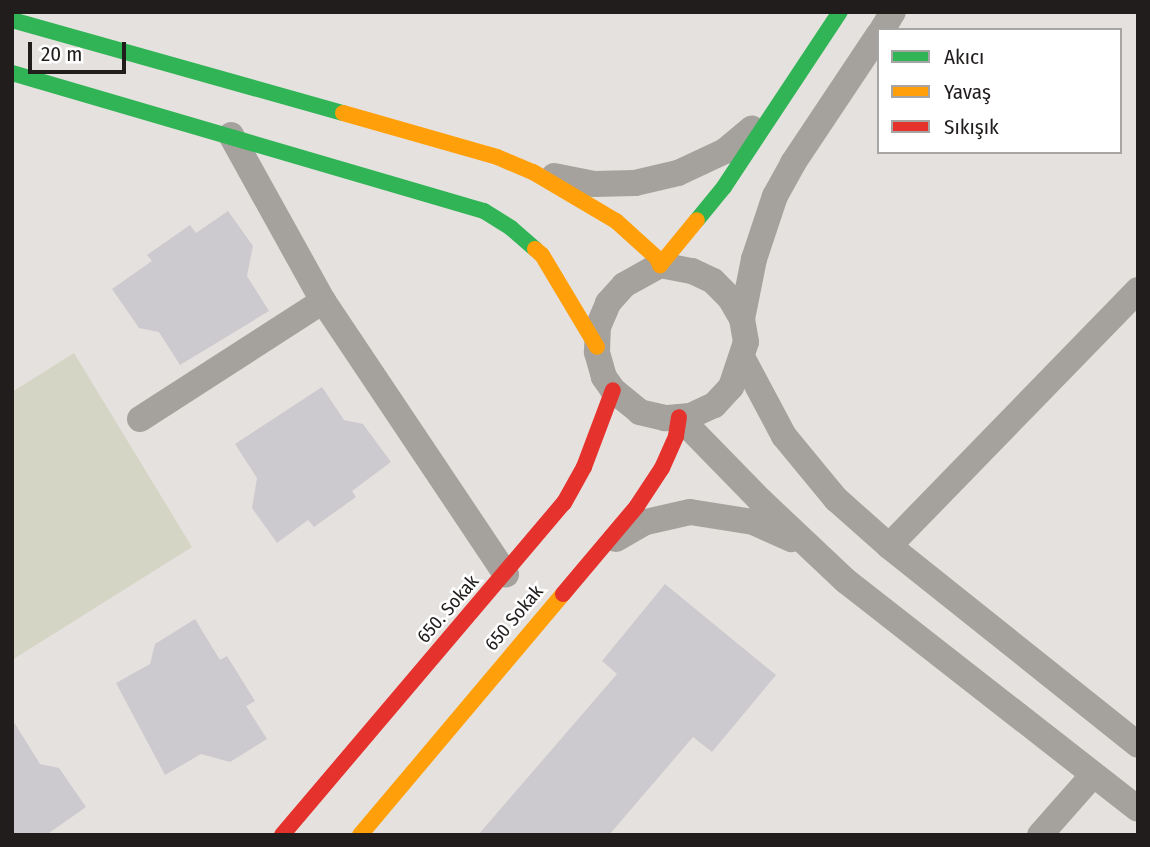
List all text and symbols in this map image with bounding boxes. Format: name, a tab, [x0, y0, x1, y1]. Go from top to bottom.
scale bar	[32, 28, 130, 72]
legend	[877, 28, 1122, 154]
text: 20 m	[41, 41, 82, 67]
text: Akıcı	[944, 44, 984, 70]
text: Yavaş	[944, 79, 991, 105]
text: Sıkışık	[944, 114, 999, 140]
street label: 650. Sokak	[412, 570, 484, 648]
street label: 650 Sokak	[480, 581, 548, 655]

